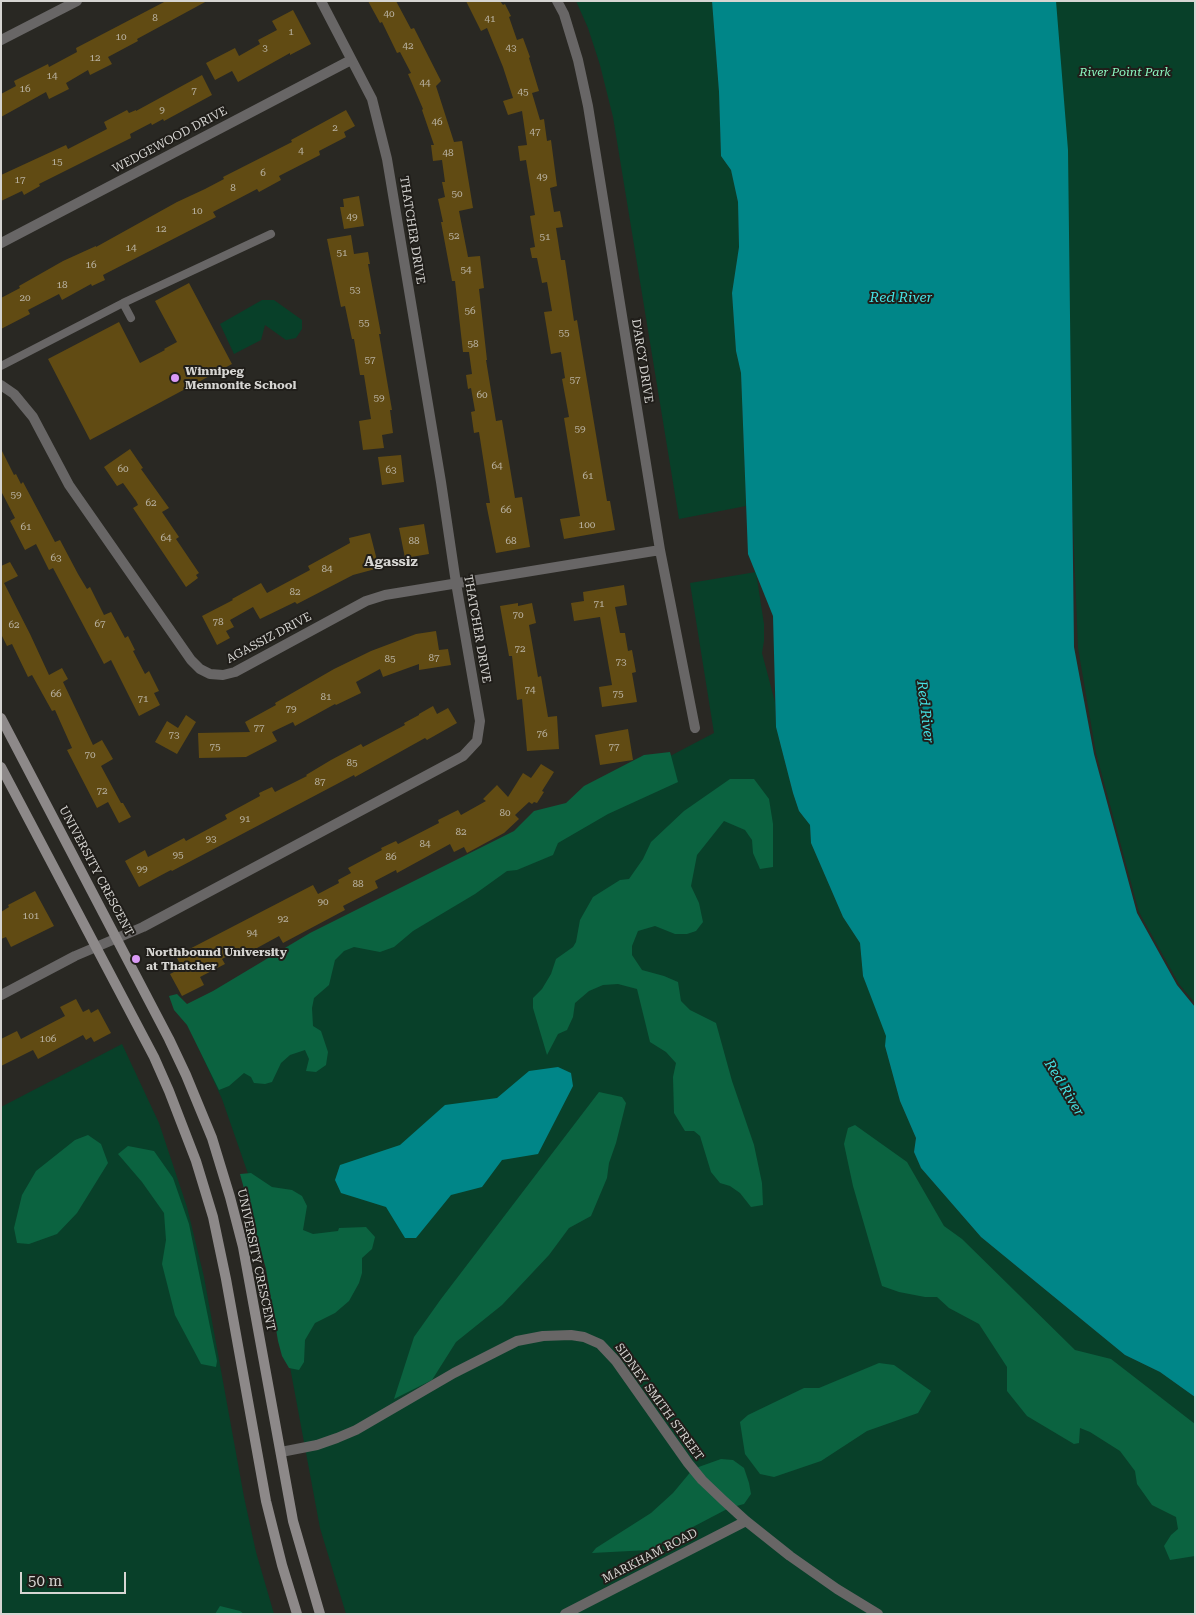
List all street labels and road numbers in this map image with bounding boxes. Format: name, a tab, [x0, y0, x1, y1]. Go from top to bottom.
street label: WEDGEWOOD DRIVE	[110, 104, 230, 176]
street label: THATCHER DRIVE	[396, 175, 428, 285]
street label: D'ARCY DRIVE	[628, 318, 656, 404]
street label: THATCHER DRIVE	[460, 574, 494, 684]
street label: AGASSIZ DRIVE	[224, 610, 314, 666]
street label: UNIVERSITY CRESCENT	[55, 803, 137, 939]
street label: UNIVERSITY CRESCENT	[234, 1187, 278, 1333]
street label: SIDNEY SMITH STREET	[612, 1341, 706, 1463]
street label: MARKHAM ROAD	[600, 1526, 700, 1586]

